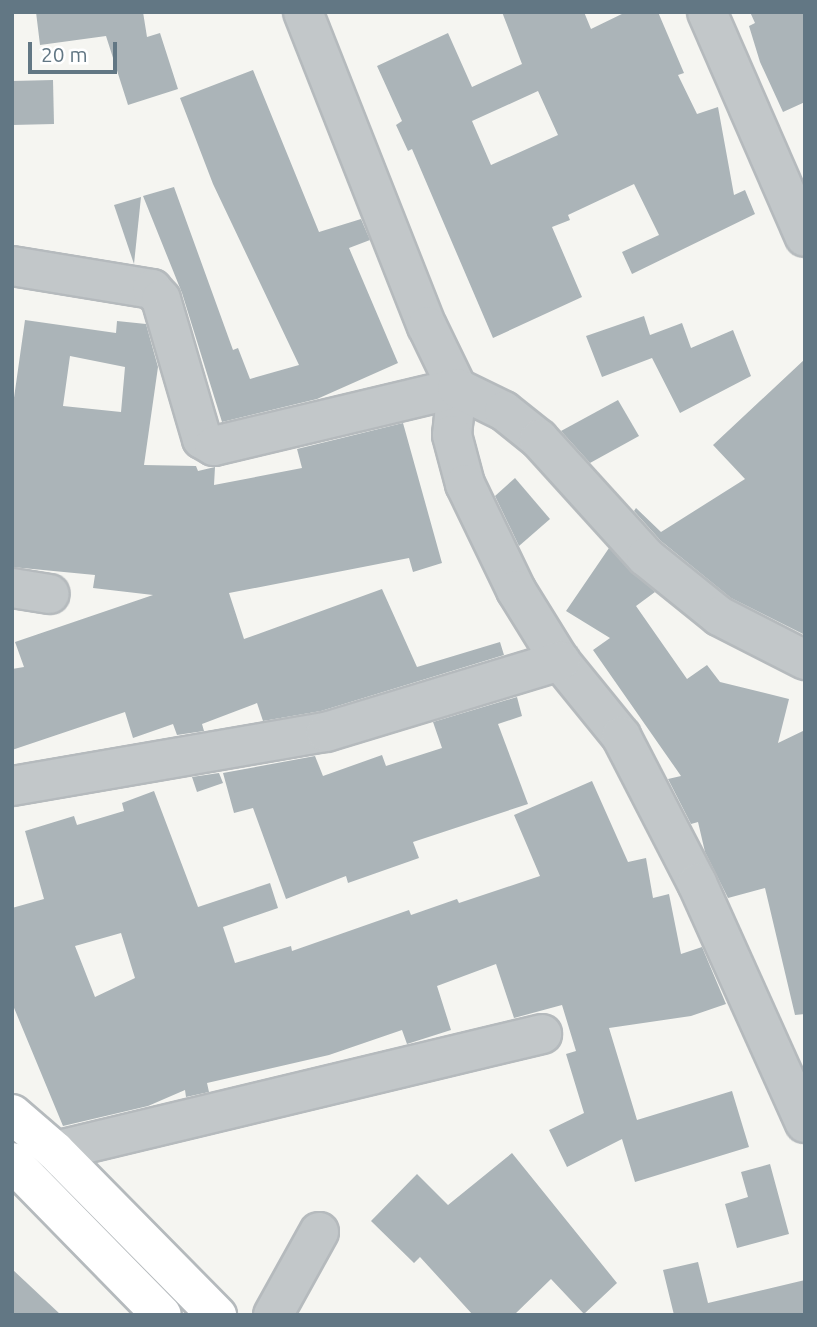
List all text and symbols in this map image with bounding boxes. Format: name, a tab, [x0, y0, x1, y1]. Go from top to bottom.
scale bar	[32, 28, 121, 72]
text: 20 m	[41, 42, 88, 66]

